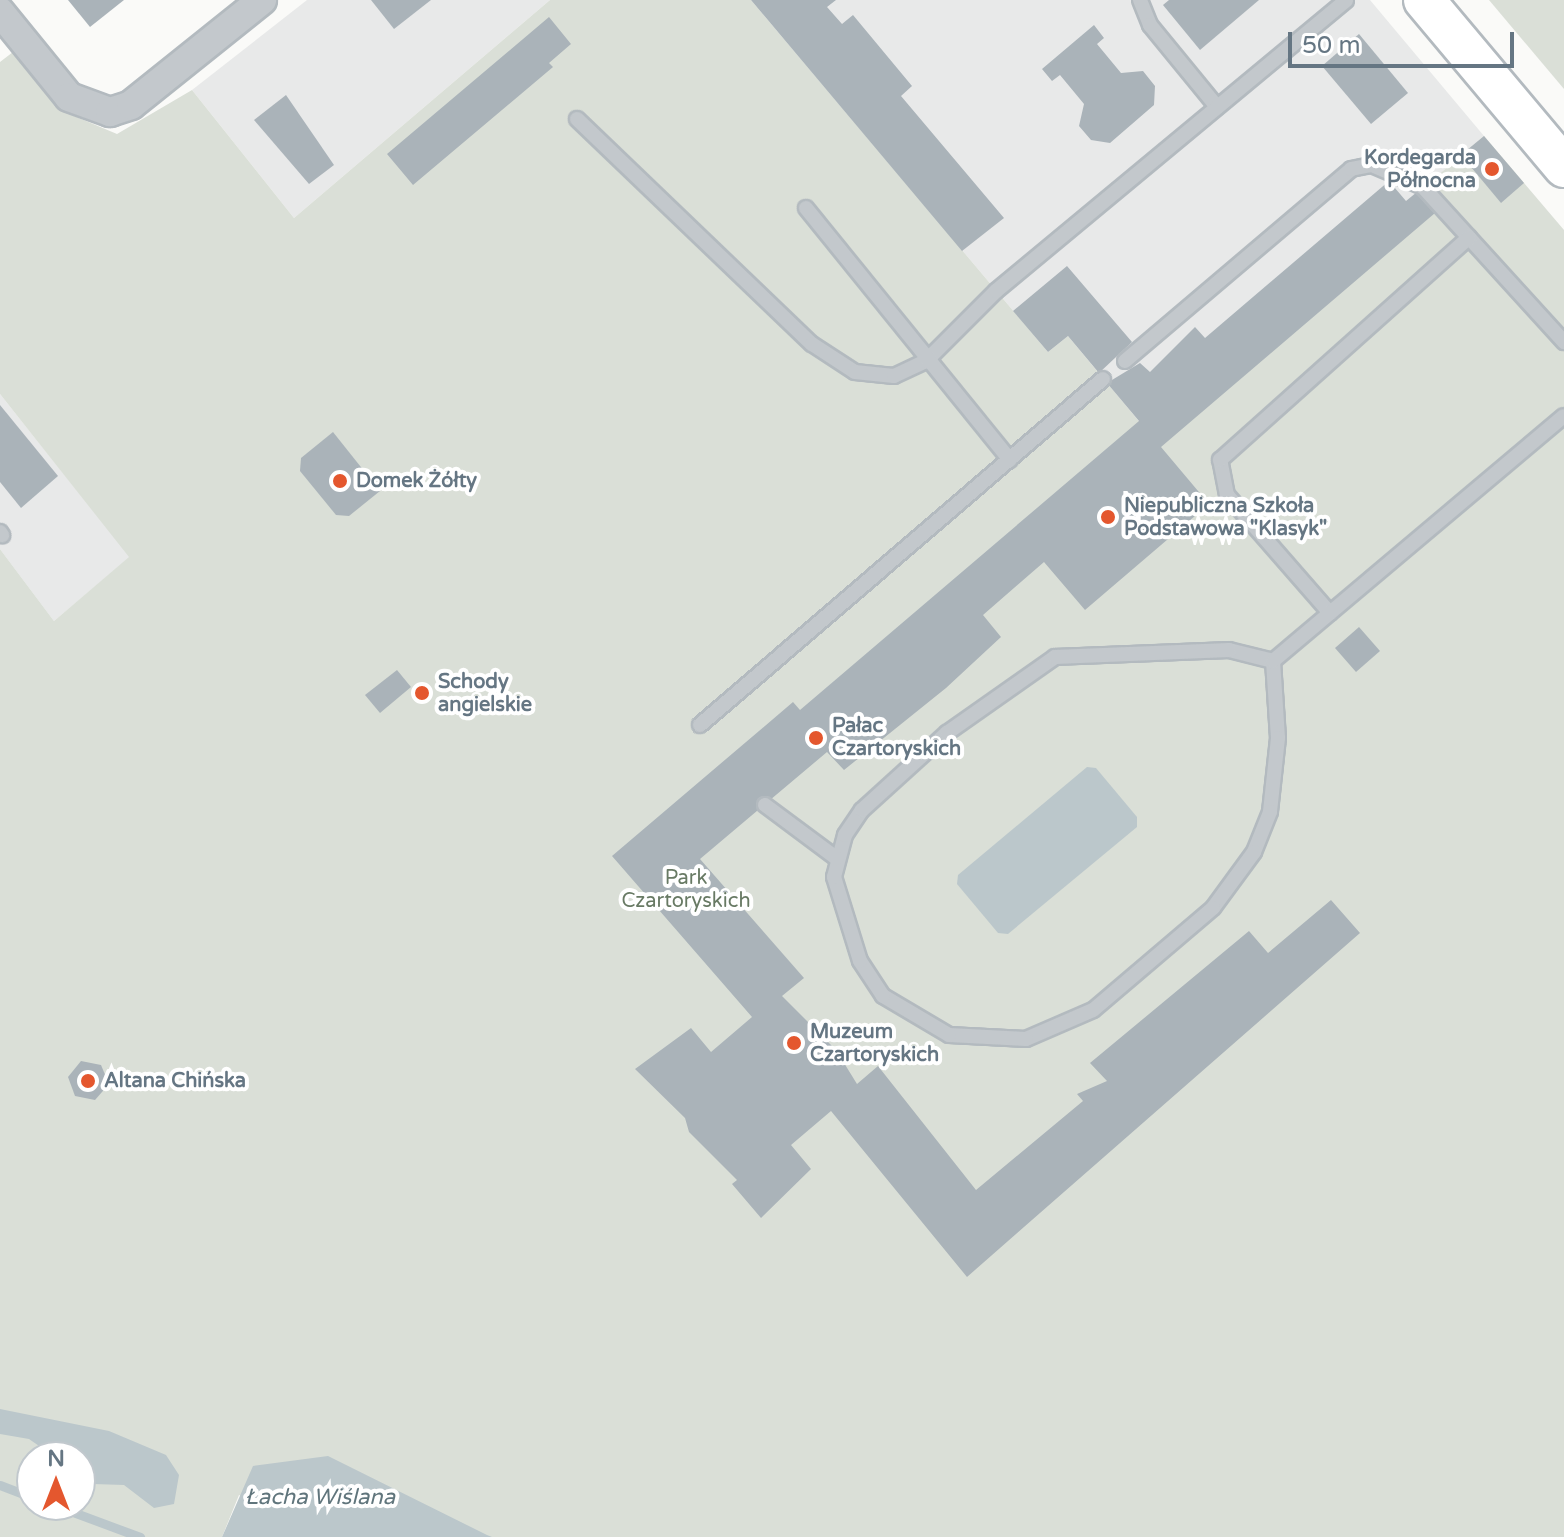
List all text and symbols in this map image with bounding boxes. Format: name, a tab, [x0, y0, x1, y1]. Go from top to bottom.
scale bar	[1292, 16, 1518, 66]
text: 50 m	[1302, 31, 1360, 60]
place label: Kordegarda Północna	[1364, 146, 1476, 193]
marker: Kordegarda Północna	[1483, 160, 1501, 178]
place label: Domek Żółty	[356, 469, 477, 493]
marker: Domek Żółty	[331, 472, 349, 490]
place label: Niepubliczna Szkoła Podstawowa "Klasyk"	[1124, 494, 1327, 541]
marker: Niepubliczna Szkoła Podstawowa "Klasyk"	[1099, 508, 1117, 526]
place label: Schody angielskie	[438, 670, 532, 717]
marker: Schody angielskie	[413, 684, 431, 702]
place label: Pałac Czartoryskich	[832, 714, 961, 761]
marker: Pałac Czartoryskich	[807, 729, 825, 747]
park label: Park Czartoryskich	[621, 866, 751, 913]
place label: Muzeum Czartoryskich	[810, 1020, 939, 1067]
marker: Muzeum Czartoryskich	[785, 1034, 803, 1052]
place label: Altana Chińska	[104, 1069, 246, 1093]
marker: Altana Chińska	[79, 1072, 97, 1090]
north arrow	[16, 1441, 96, 1521]
text: N	[47, 1446, 65, 1472]
water label: Łacha Wiślana	[245, 1485, 395, 1511]

